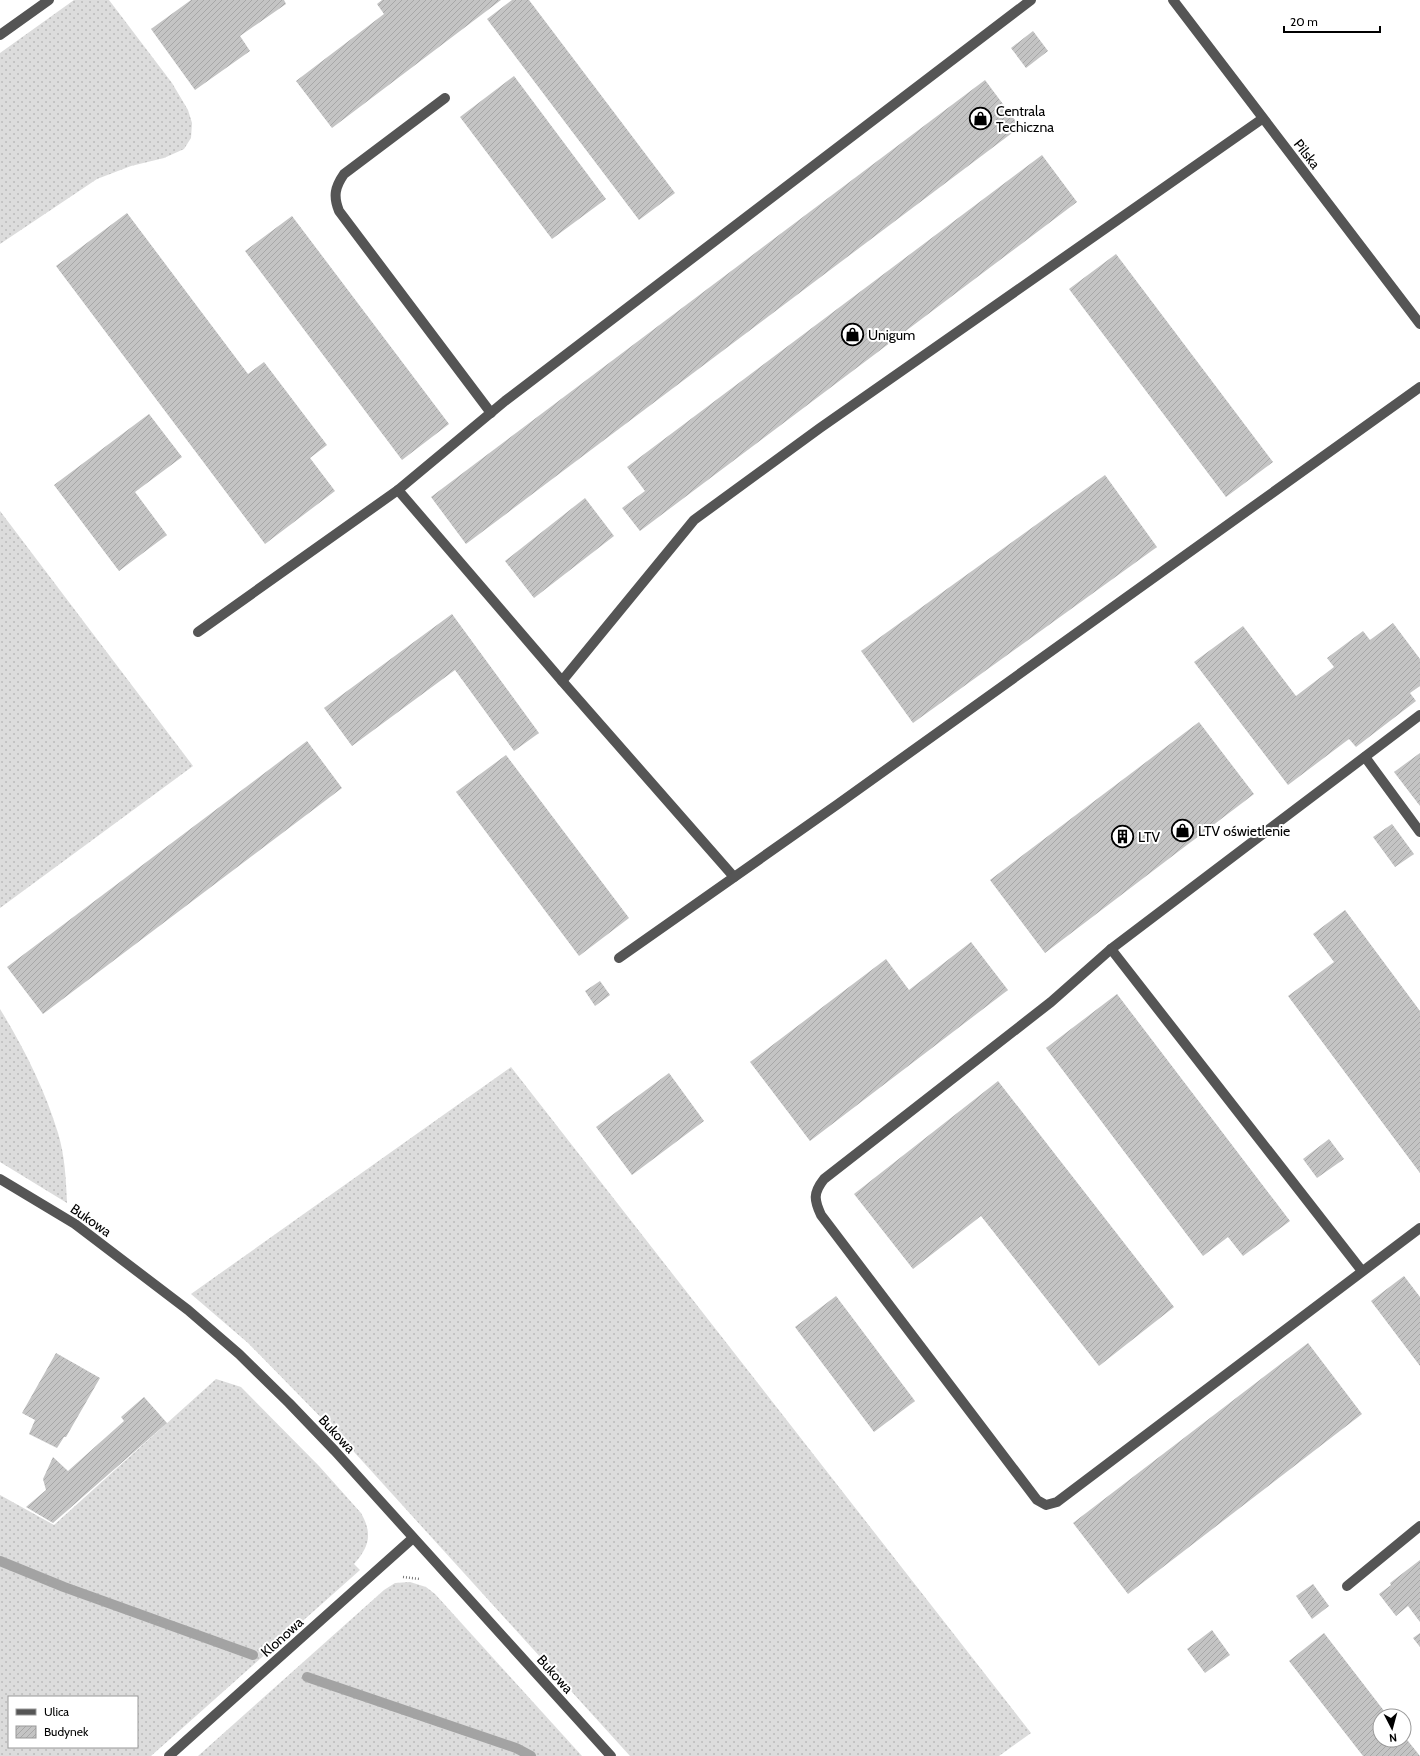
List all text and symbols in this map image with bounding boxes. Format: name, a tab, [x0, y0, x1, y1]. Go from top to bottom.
scale bar	[1284, 8, 1380, 34]
text: 20 m	[1290, 14, 1318, 29]
place label: Centrala Techiczna	[996, 102, 1054, 136]
shop icon: Centrala Techiczna	[968, 106, 994, 132]
street label: Pilska	[1290, 135, 1324, 173]
shop icon: Unigum	[839, 322, 865, 348]
place label: Unigum	[868, 326, 915, 344]
shop icon: LTV oświetlenie	[1169, 818, 1195, 844]
place label: LTV oświetlenie	[1198, 822, 1290, 840]
building icon: LTV	[1109, 824, 1135, 850]
place label: LTV	[1138, 828, 1161, 846]
street label: Bukowa	[67, 1199, 115, 1241]
street label: Bukowa	[315, 1411, 359, 1457]
street label: Klonowa	[257, 1613, 307, 1661]
street label: Bukowa	[533, 1651, 577, 1697]
legend	[8, 1696, 138, 1748]
text: Ulica	[44, 1704, 69, 1719]
north arrow	[1372, 1708, 1412, 1748]
text: Budynek	[44, 1724, 89, 1739]
text: N	[1388, 1731, 1398, 1745]

